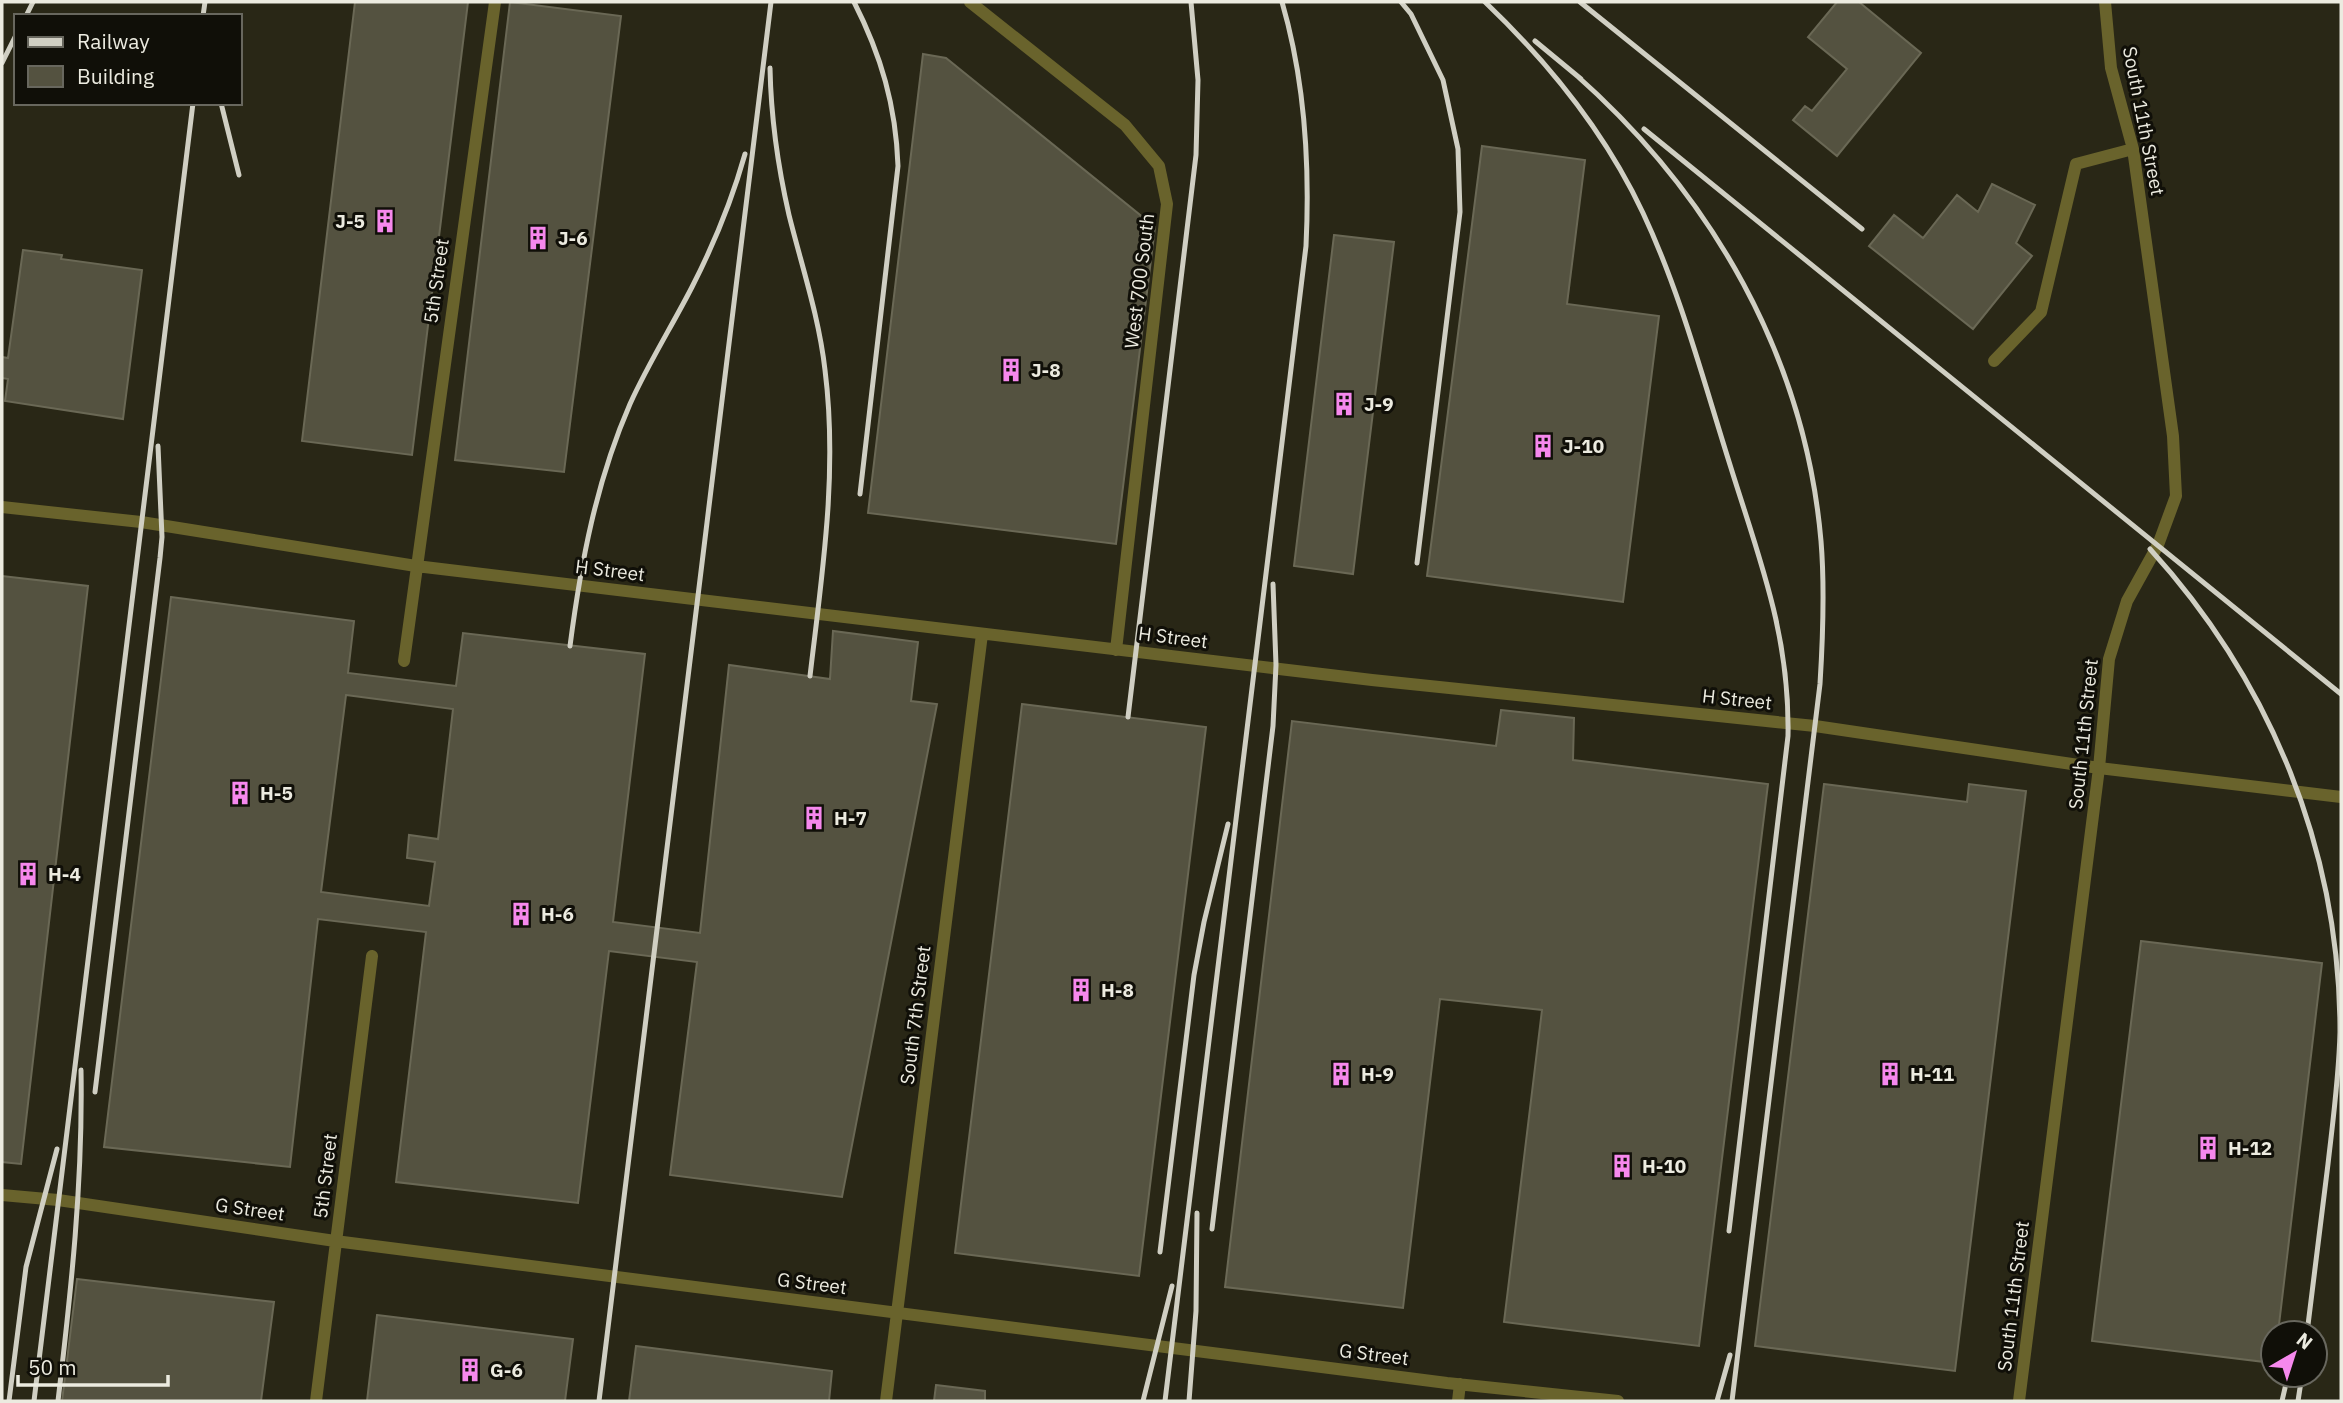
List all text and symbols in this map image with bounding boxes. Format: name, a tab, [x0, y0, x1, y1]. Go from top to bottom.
legend	[14, 14, 242, 105]
text: Railway	[77, 27, 150, 55]
street label: South 11th Street	[2118, 44, 2170, 198]
text: Building	[77, 62, 154, 90]
building icon: J-5	[371, 207, 399, 235]
place label: J-5	[335, 209, 365, 233]
street label: West 700 South	[1119, 212, 1159, 350]
building icon: J-6	[524, 224, 552, 252]
place label: J-6	[558, 226, 588, 250]
street label: 5th Street	[418, 237, 454, 325]
building icon: J-8	[997, 356, 1025, 384]
place label: J-8	[1031, 358, 1061, 382]
building icon: J-9	[1330, 390, 1358, 418]
place label: J-9	[1364, 392, 1394, 416]
building icon: J-10	[1529, 432, 1557, 460]
place label: J-10	[1563, 434, 1604, 458]
street label: H Street	[574, 554, 646, 586]
street label: H Street	[1137, 621, 1209, 653]
street label: South 11th Street	[2063, 658, 2103, 810]
street label: H Street	[1701, 683, 1773, 715]
building icon: H-5	[226, 779, 254, 807]
place label: H-5	[260, 781, 293, 805]
building icon: H-7	[800, 804, 828, 832]
place label: H-7	[834, 806, 867, 830]
building icon: H-4	[14, 860, 42, 888]
place label: H-4	[48, 862, 81, 886]
building icon: H-6	[507, 900, 535, 928]
place label: H-6	[541, 902, 574, 926]
street label: South 7th Street	[895, 944, 935, 1086]
building icon: H-8	[1067, 976, 1095, 1004]
place label: H-8	[1101, 978, 1134, 1002]
building icon: H-9	[1327, 1060, 1355, 1088]
building icon: H-11	[1876, 1060, 1904, 1088]
place label: H-9	[1361, 1062, 1394, 1086]
place label: H-11	[1910, 1062, 1955, 1086]
street label: 5th Street	[308, 1132, 342, 1220]
building icon: H-12	[2194, 1134, 2222, 1162]
place label: H-12	[2228, 1136, 2272, 1160]
building icon: H-10	[1608, 1152, 1636, 1180]
place label: H-10	[1642, 1154, 1686, 1178]
street label: G Street	[214, 1192, 286, 1226]
street label: South 11th Street	[1992, 1219, 2034, 1373]
street label: G Street	[776, 1267, 848, 1299]
north arrow	[2259, 1319, 2329, 1389]
text: N	[2292, 1327, 2318, 1354]
street label: G Street	[1338, 1338, 1410, 1370]
scale bar	[18, 1344, 168, 1388]
text: 50 m	[28, 1353, 77, 1381]
building icon: G-6	[456, 1356, 484, 1384]
place label: G-6	[490, 1358, 523, 1382]

